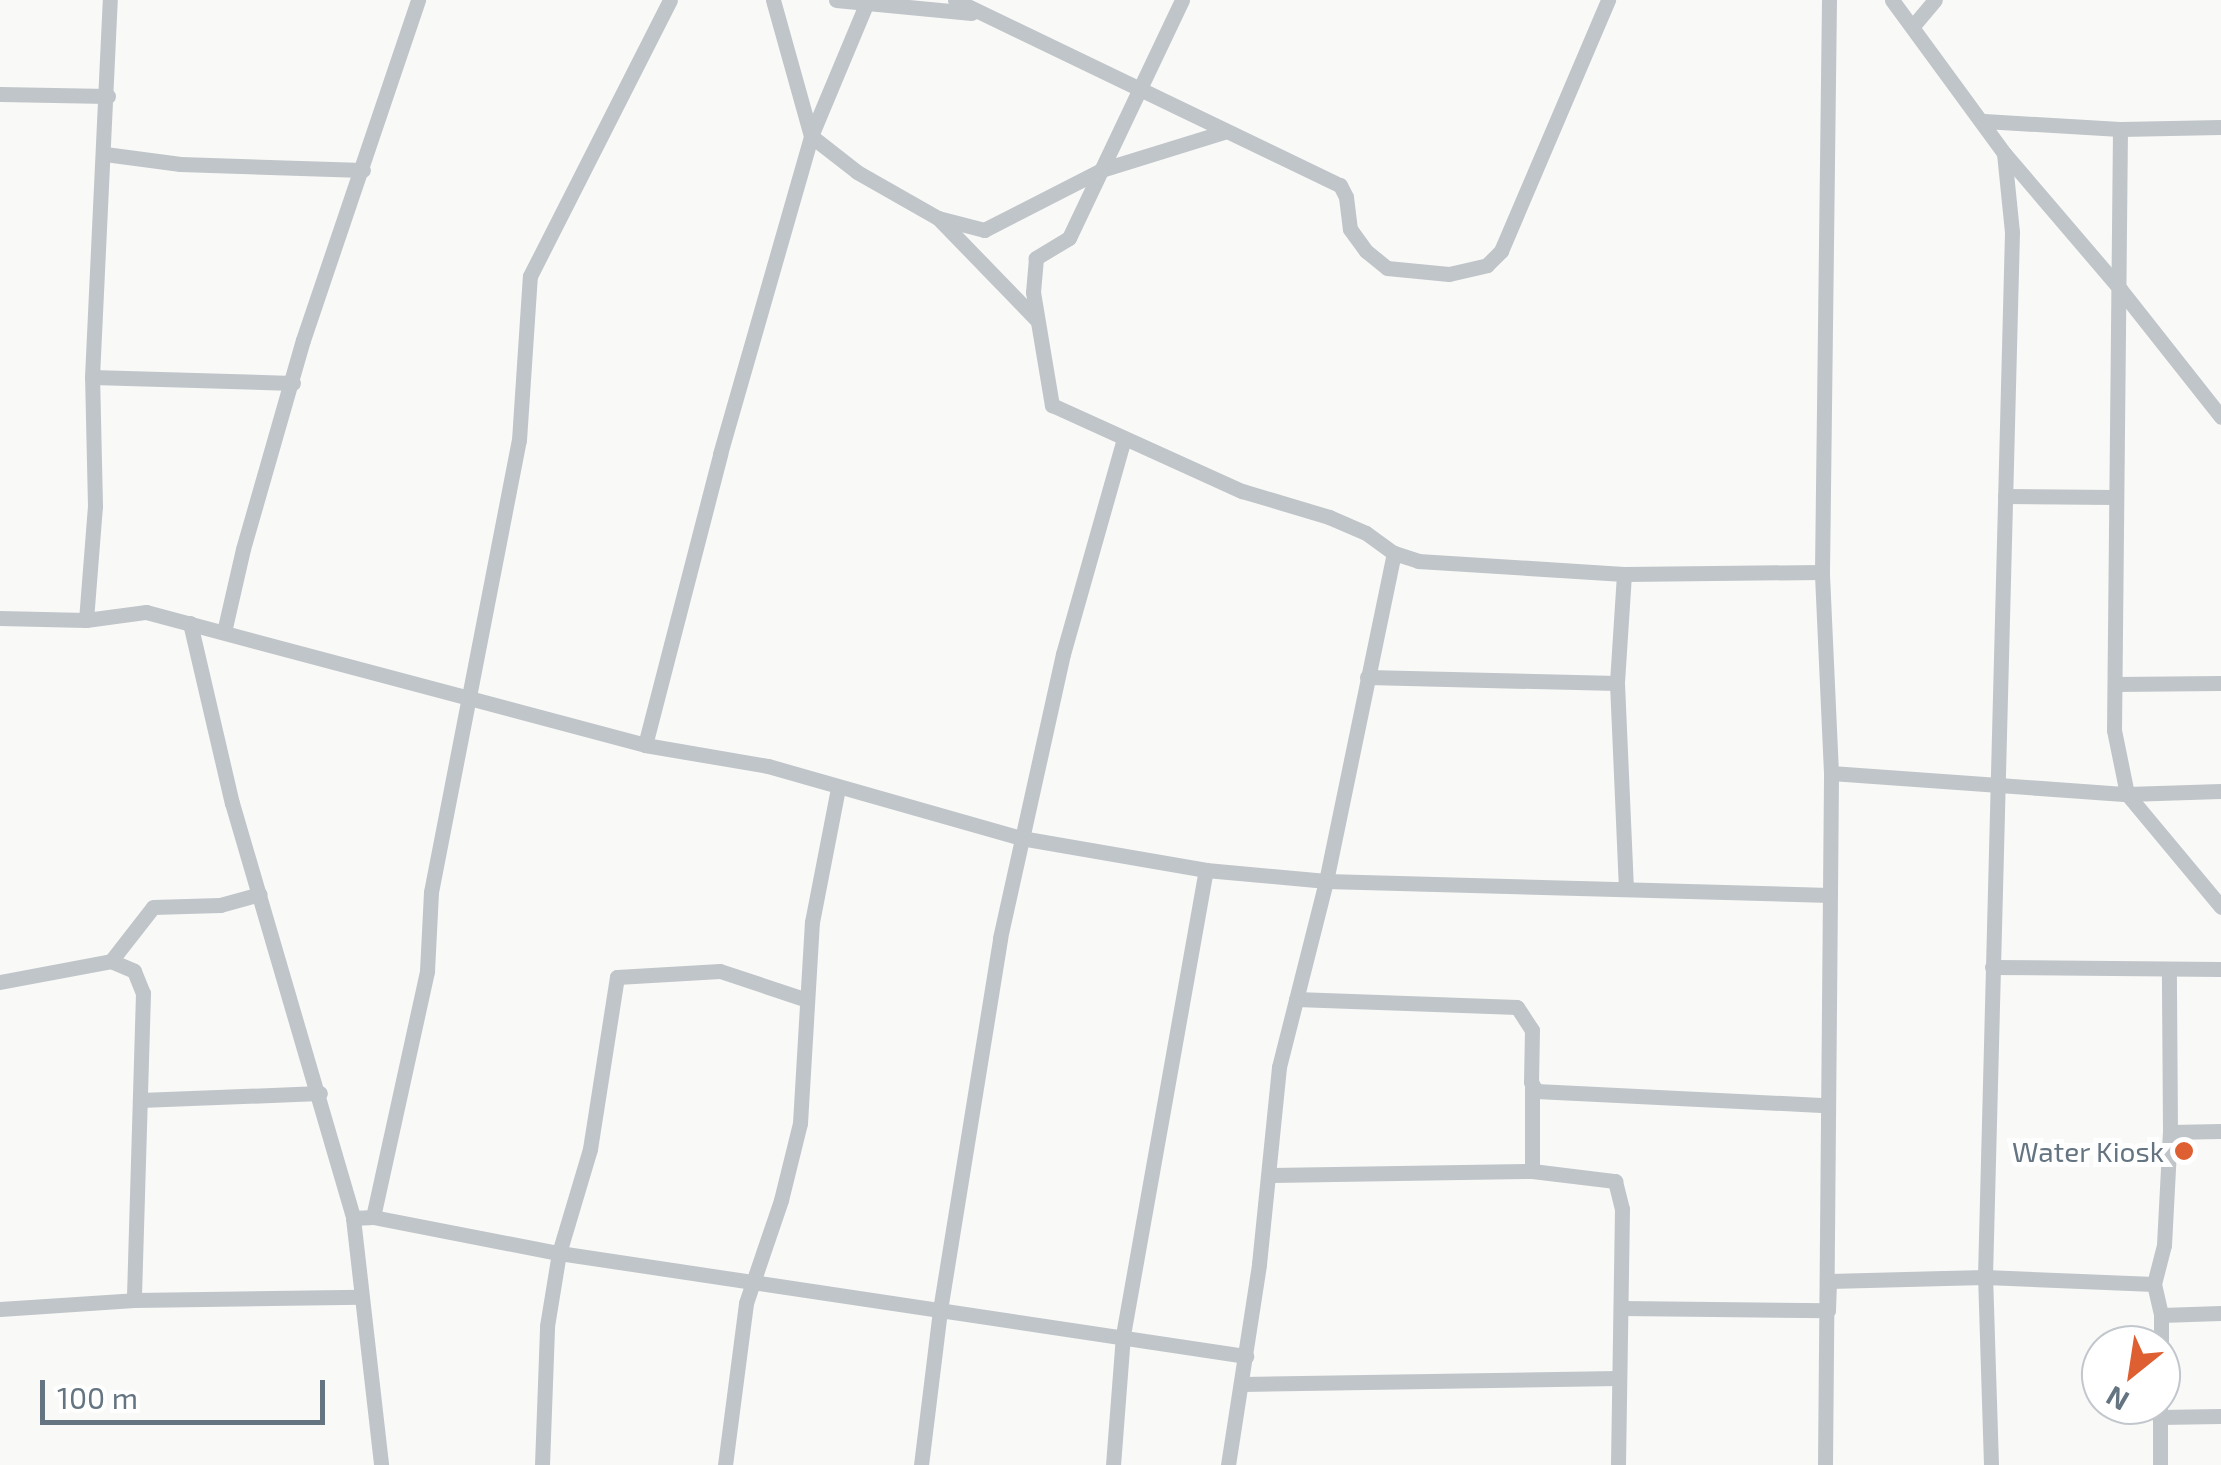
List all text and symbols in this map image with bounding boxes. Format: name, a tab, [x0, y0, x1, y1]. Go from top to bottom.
place label: Water Kiosk	[2011, 1134, 2164, 1168]
marker: Water Kiosk	[2173, 1140, 2195, 1162]
north arrow	[2081, 1325, 2181, 1425]
scale bar	[45, 1360, 330, 1422]
text: 100 m	[57, 1379, 138, 1415]
text: N	[2100, 1379, 2134, 1419]

